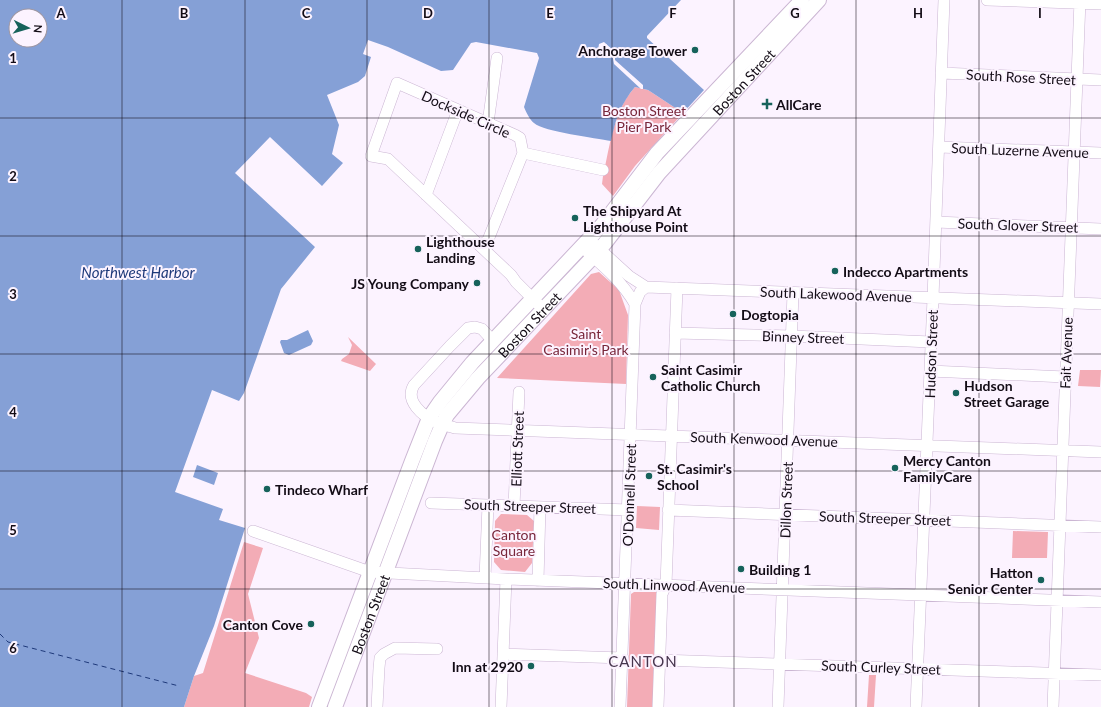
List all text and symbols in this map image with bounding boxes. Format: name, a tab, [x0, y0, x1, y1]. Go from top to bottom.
text: A	[55, 5, 66, 21]
text: B	[180, 5, 189, 21]
text: C	[302, 5, 311, 21]
text: D	[423, 5, 433, 21]
text: E	[546, 5, 554, 21]
text: F	[669, 5, 677, 21]
text: G	[790, 5, 800, 21]
text: H	[913, 5, 923, 21]
text: I	[1038, 5, 1042, 21]
north arrow	[8, 8, 48, 48]
text: N	[32, 24, 45, 34]
place label: Anchorage Tower	[577, 42, 688, 59]
marker: Anchorage Tower	[690, 45, 700, 55]
street label: Boston Street	[708, 45, 778, 119]
text: 1	[9, 50, 17, 66]
street label: South Rose Street	[966, 66, 1076, 88]
street label: Dockside Circle	[419, 87, 513, 141]
place label: AllCare	[775, 96, 822, 113]
marker: AllCare	[761, 98, 773, 110]
park label: Boston Street Pier Park	[602, 102, 686, 135]
street label: South Luzerne Avenue	[951, 139, 1089, 161]
text: 2	[9, 168, 17, 184]
place label: The Shipyard At Lighthouse Point	[583, 202, 689, 235]
marker: The Shipyard At Lighthouse Point	[570, 213, 580, 223]
street label: South Glover Street	[957, 214, 1079, 236]
place label: Lighthouse Landing	[426, 233, 495, 266]
marker: Lighthouse Landing	[413, 244, 423, 254]
water label: Northwest Harbor	[81, 263, 196, 281]
place label: Indecco Apartments	[843, 263, 968, 280]
marker: Indecco Apartments	[830, 266, 840, 276]
place label: JS Young Company	[351, 275, 470, 292]
marker: JS Young Company	[472, 278, 482, 288]
street label: South Lakewood Avenue	[760, 283, 912, 305]
text: 3	[9, 286, 17, 302]
street label: Boston Street	[494, 288, 564, 361]
place label: Dogtopia	[741, 306, 799, 323]
marker: Dogtopia	[728, 309, 738, 319]
street label: Hudson Street	[921, 309, 941, 399]
street label: Fait Avenue	[1056, 317, 1076, 389]
park label: Saint Casimir's Park	[543, 325, 630, 358]
street label: Binney Street	[762, 327, 844, 347]
place label: Saint Casimir Catholic Church	[661, 361, 760, 394]
marker: Saint Casimir Catholic Church	[648, 372, 658, 382]
place label: Hudson Street Garage	[964, 377, 1050, 410]
marker: Hudson Street Garage	[951, 388, 961, 398]
text: 4	[9, 404, 17, 420]
street label: Elliott Street	[507, 411, 527, 487]
street label: South Kenwood Avenue	[690, 428, 838, 450]
street label: O'Donnell Street	[619, 443, 639, 547]
place label: Mercy Canton FamilyCare	[903, 452, 991, 485]
place label: St. Casimir's School	[657, 460, 732, 493]
street label: Dillon Street	[776, 461, 796, 539]
marker: Mercy Canton FamilyCare	[890, 463, 900, 473]
marker: St. Casimir's School	[644, 471, 654, 481]
place label: Tindeco Wharf	[275, 481, 368, 498]
marker: Tindeco Wharf	[262, 484, 272, 494]
street label: South Streeper Street	[464, 495, 596, 517]
street label: South Streeper Street	[819, 507, 951, 529]
text: 5	[9, 522, 17, 538]
park label: Canton Square	[492, 526, 536, 559]
place label: Building 1	[749, 561, 811, 578]
marker: Building 1	[736, 564, 746, 574]
place label: Hatton Senior Center	[948, 564, 1034, 597]
street label: Boston Street	[347, 572, 393, 657]
street label: South Linwood Avenue	[603, 574, 745, 596]
marker: Hatton Senior Center	[1036, 575, 1046, 585]
place label: Canton Cove	[223, 616, 304, 633]
marker: Canton Cove	[306, 619, 316, 629]
text: 6	[9, 640, 17, 656]
district label: CANTON	[608, 652, 678, 670]
street label: South Curley Street	[821, 656, 941, 678]
place label: Inn at 2920	[452, 658, 523, 675]
marker: Inn at 2920	[526, 661, 536, 671]

